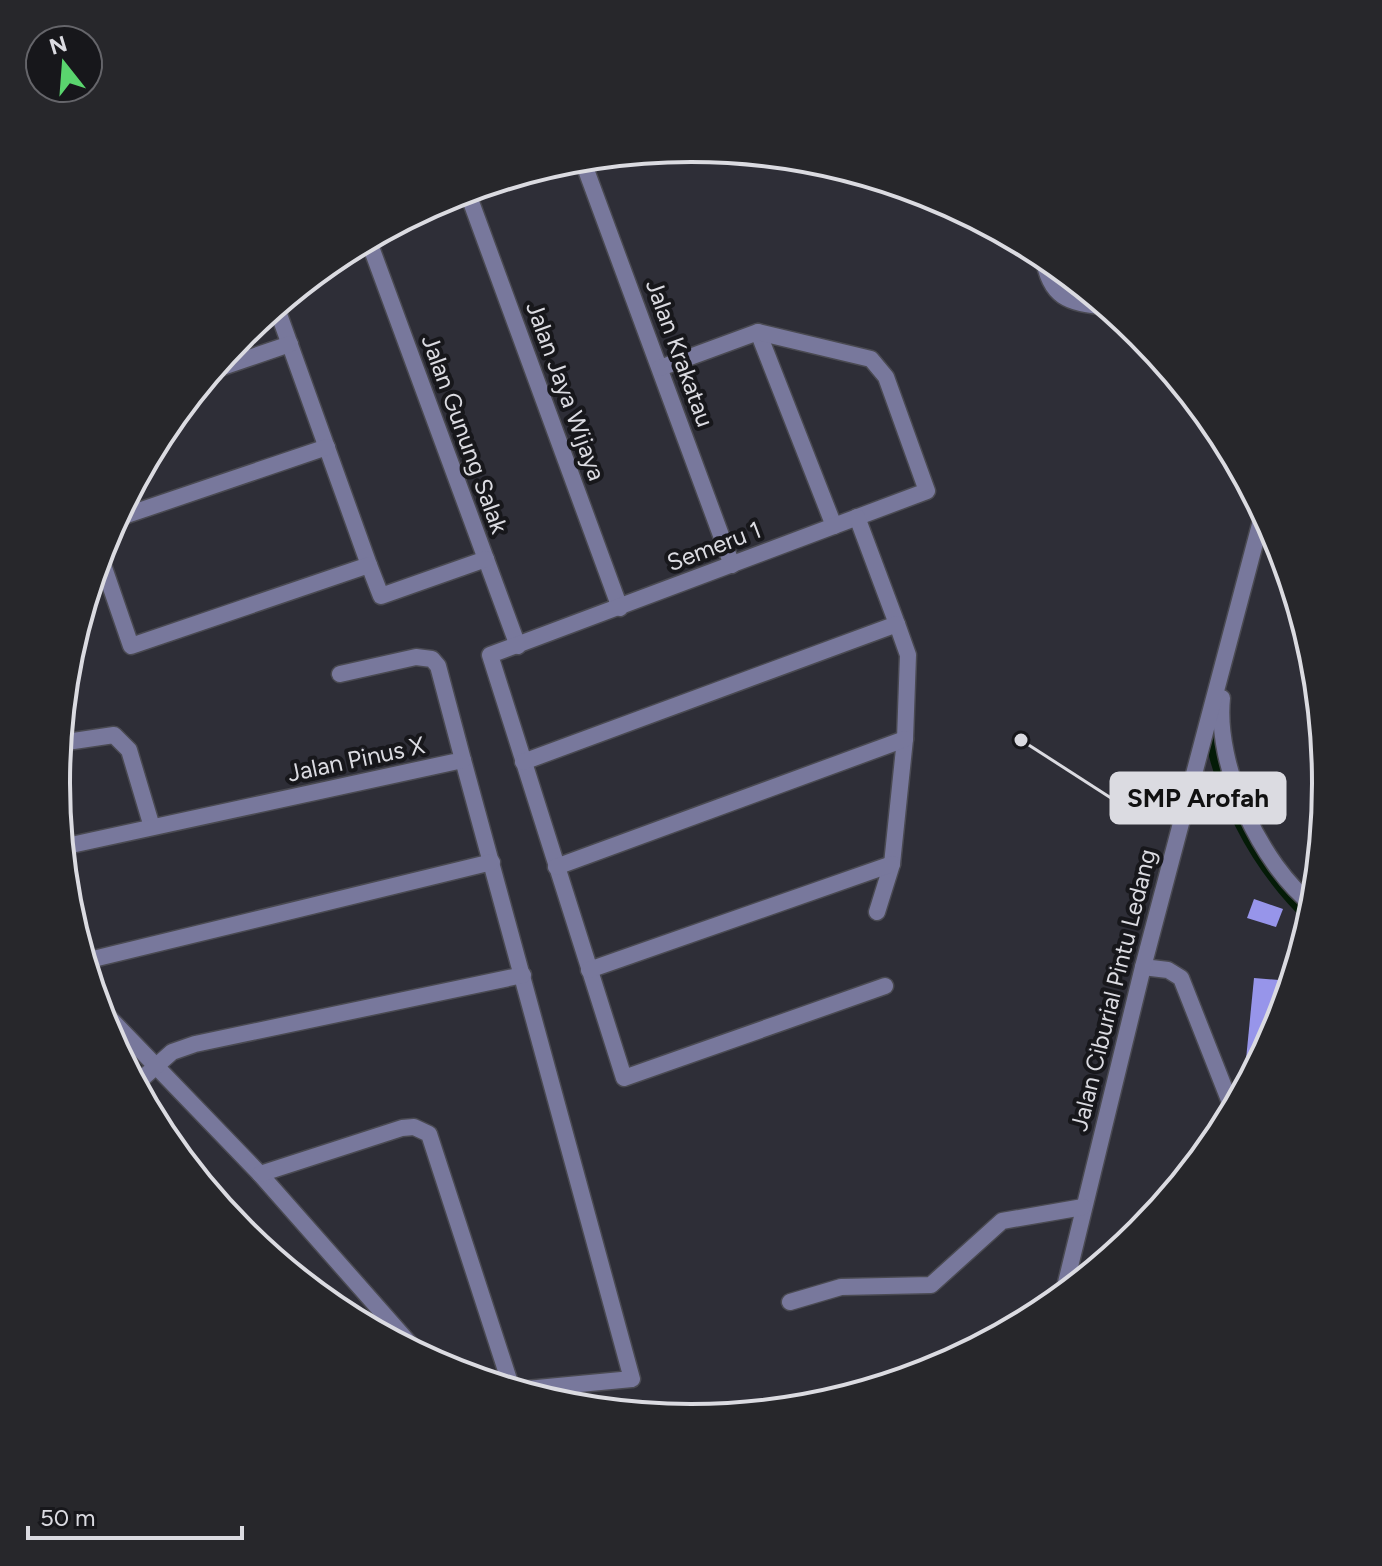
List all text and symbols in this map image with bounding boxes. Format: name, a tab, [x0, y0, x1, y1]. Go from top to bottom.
north arrow	[24, 24, 104, 104]
text: N	[46, 30, 70, 61]
street label: Jalan Krakatau	[640, 275, 720, 431]
street label: Jalan Jaya Wijaya	[520, 298, 612, 484]
street label: Jalan Gunung Salak	[416, 331, 515, 538]
street label: Semeru 1	[663, 515, 765, 577]
street label: Jalan Pinus X	[285, 730, 428, 788]
callout: SMP Arofah	[1111, 773, 1285, 823]
text: SMP Arofah	[1127, 782, 1269, 814]
street label: Jalan Ciburial Pintu Ledang	[1064, 846, 1162, 1134]
scale bar	[28, 1490, 242, 1540]
text: 50 m	[40, 1503, 96, 1532]

